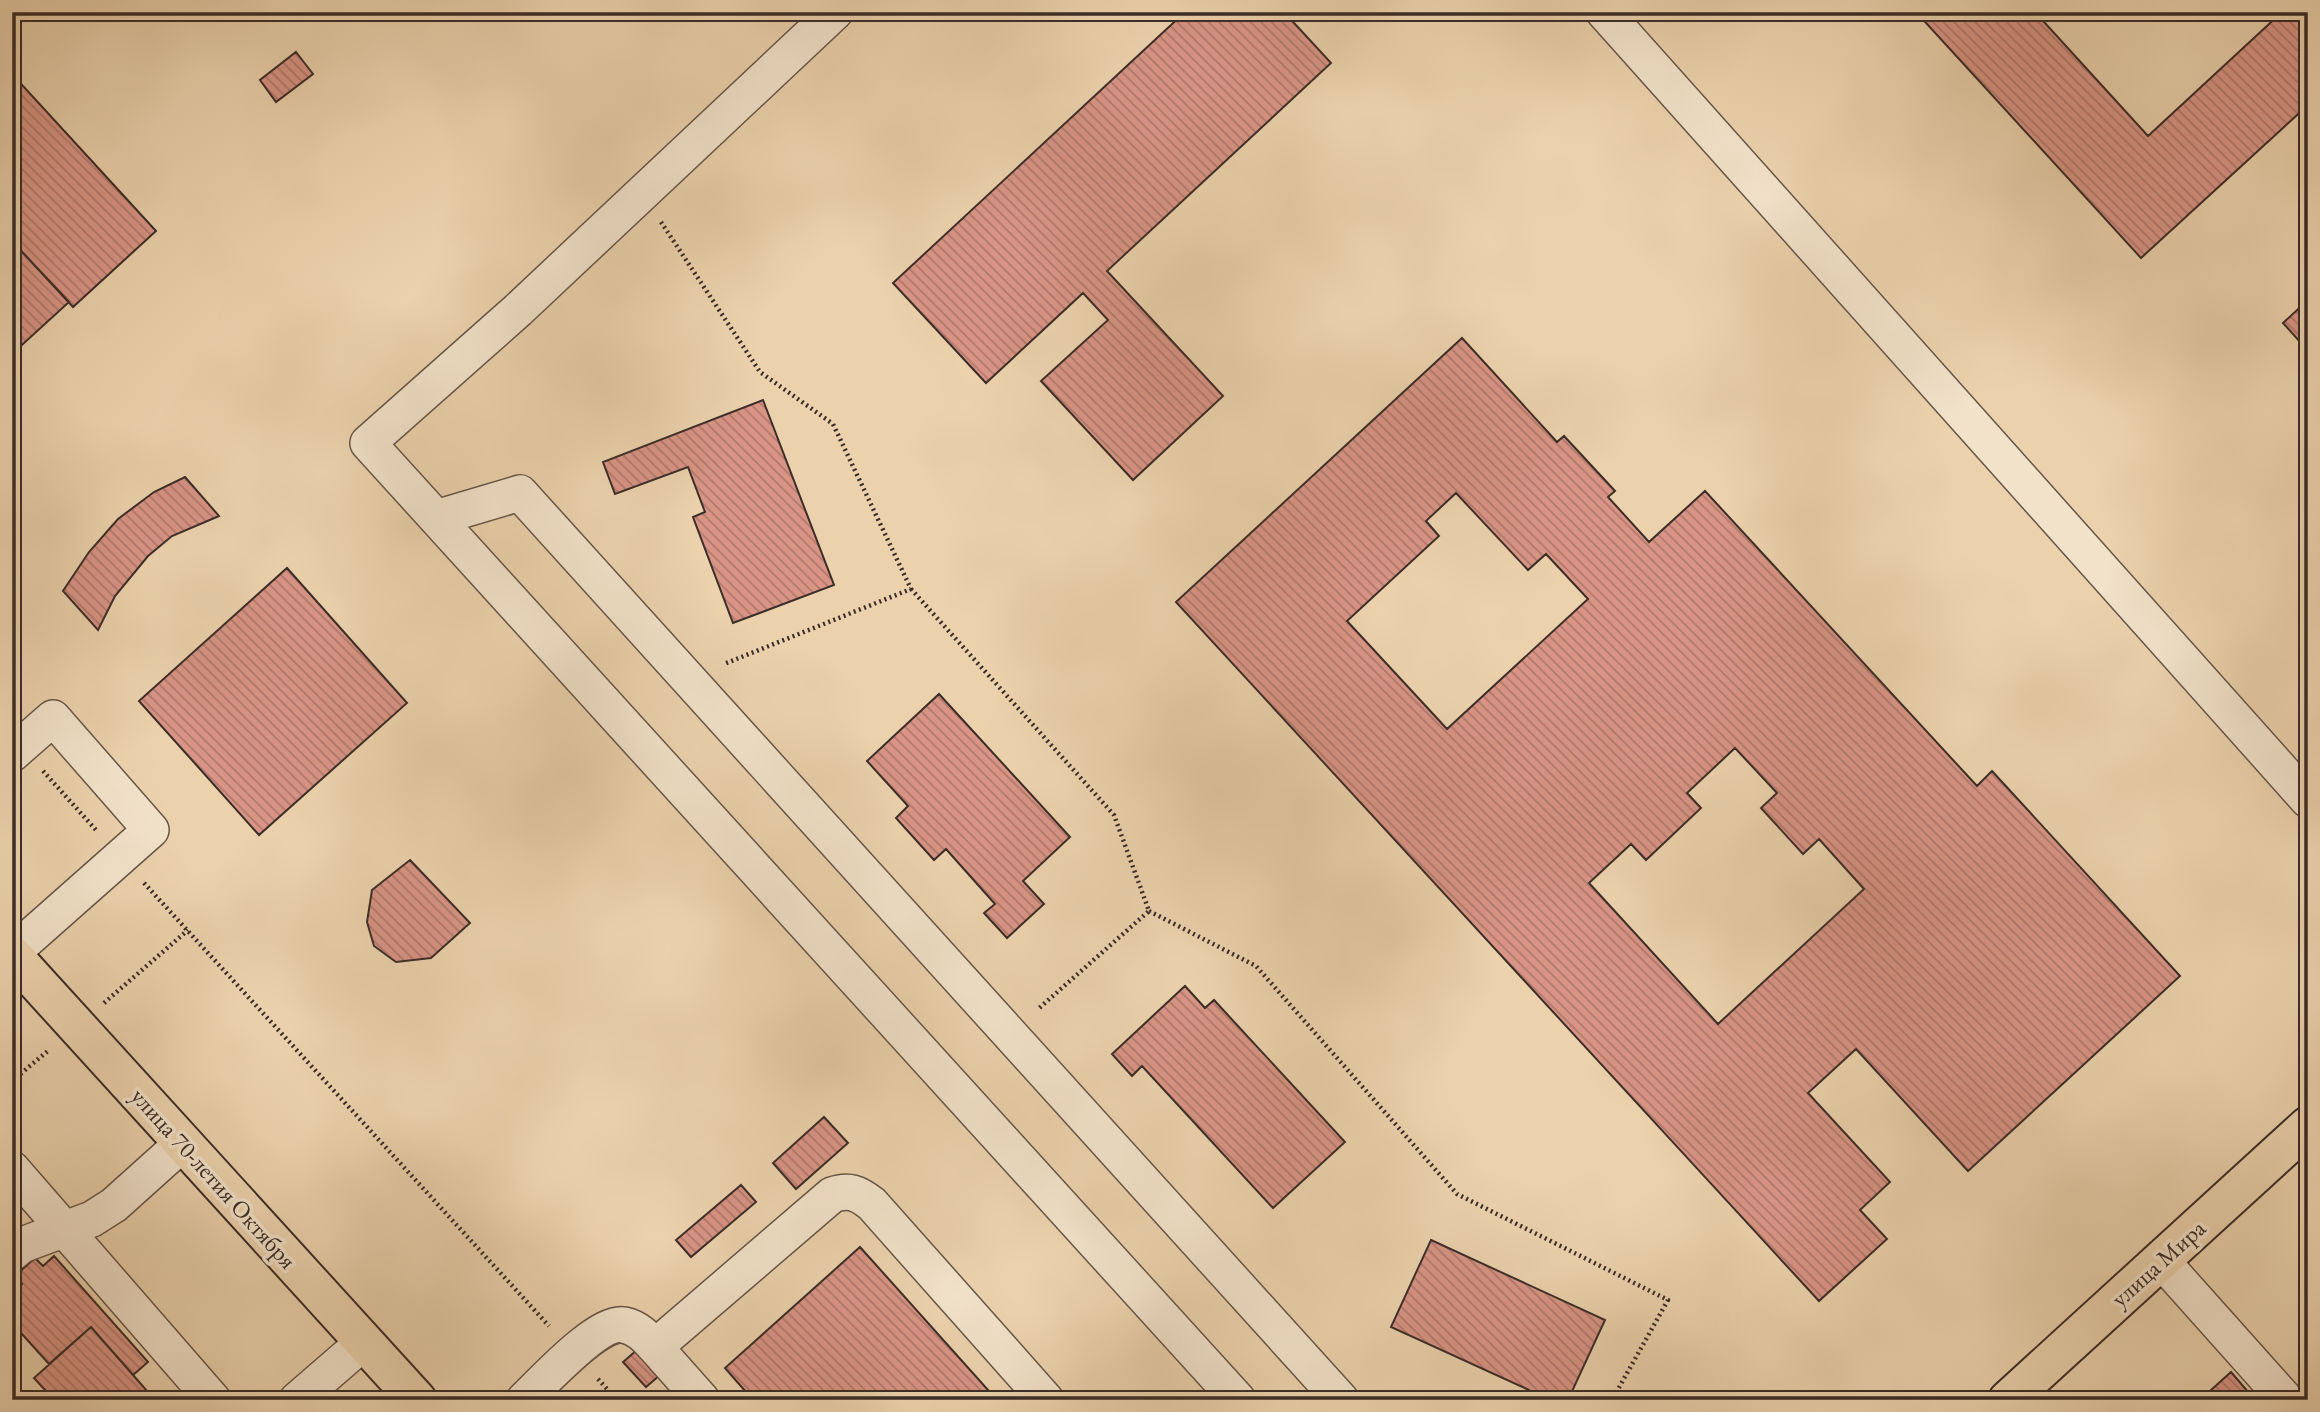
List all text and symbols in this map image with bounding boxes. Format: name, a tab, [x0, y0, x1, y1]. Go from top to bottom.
street label: улица 70-летия Октября	[124, 1081, 304, 1275]
street label: улица Мира	[2104, 1212, 2212, 1314]

